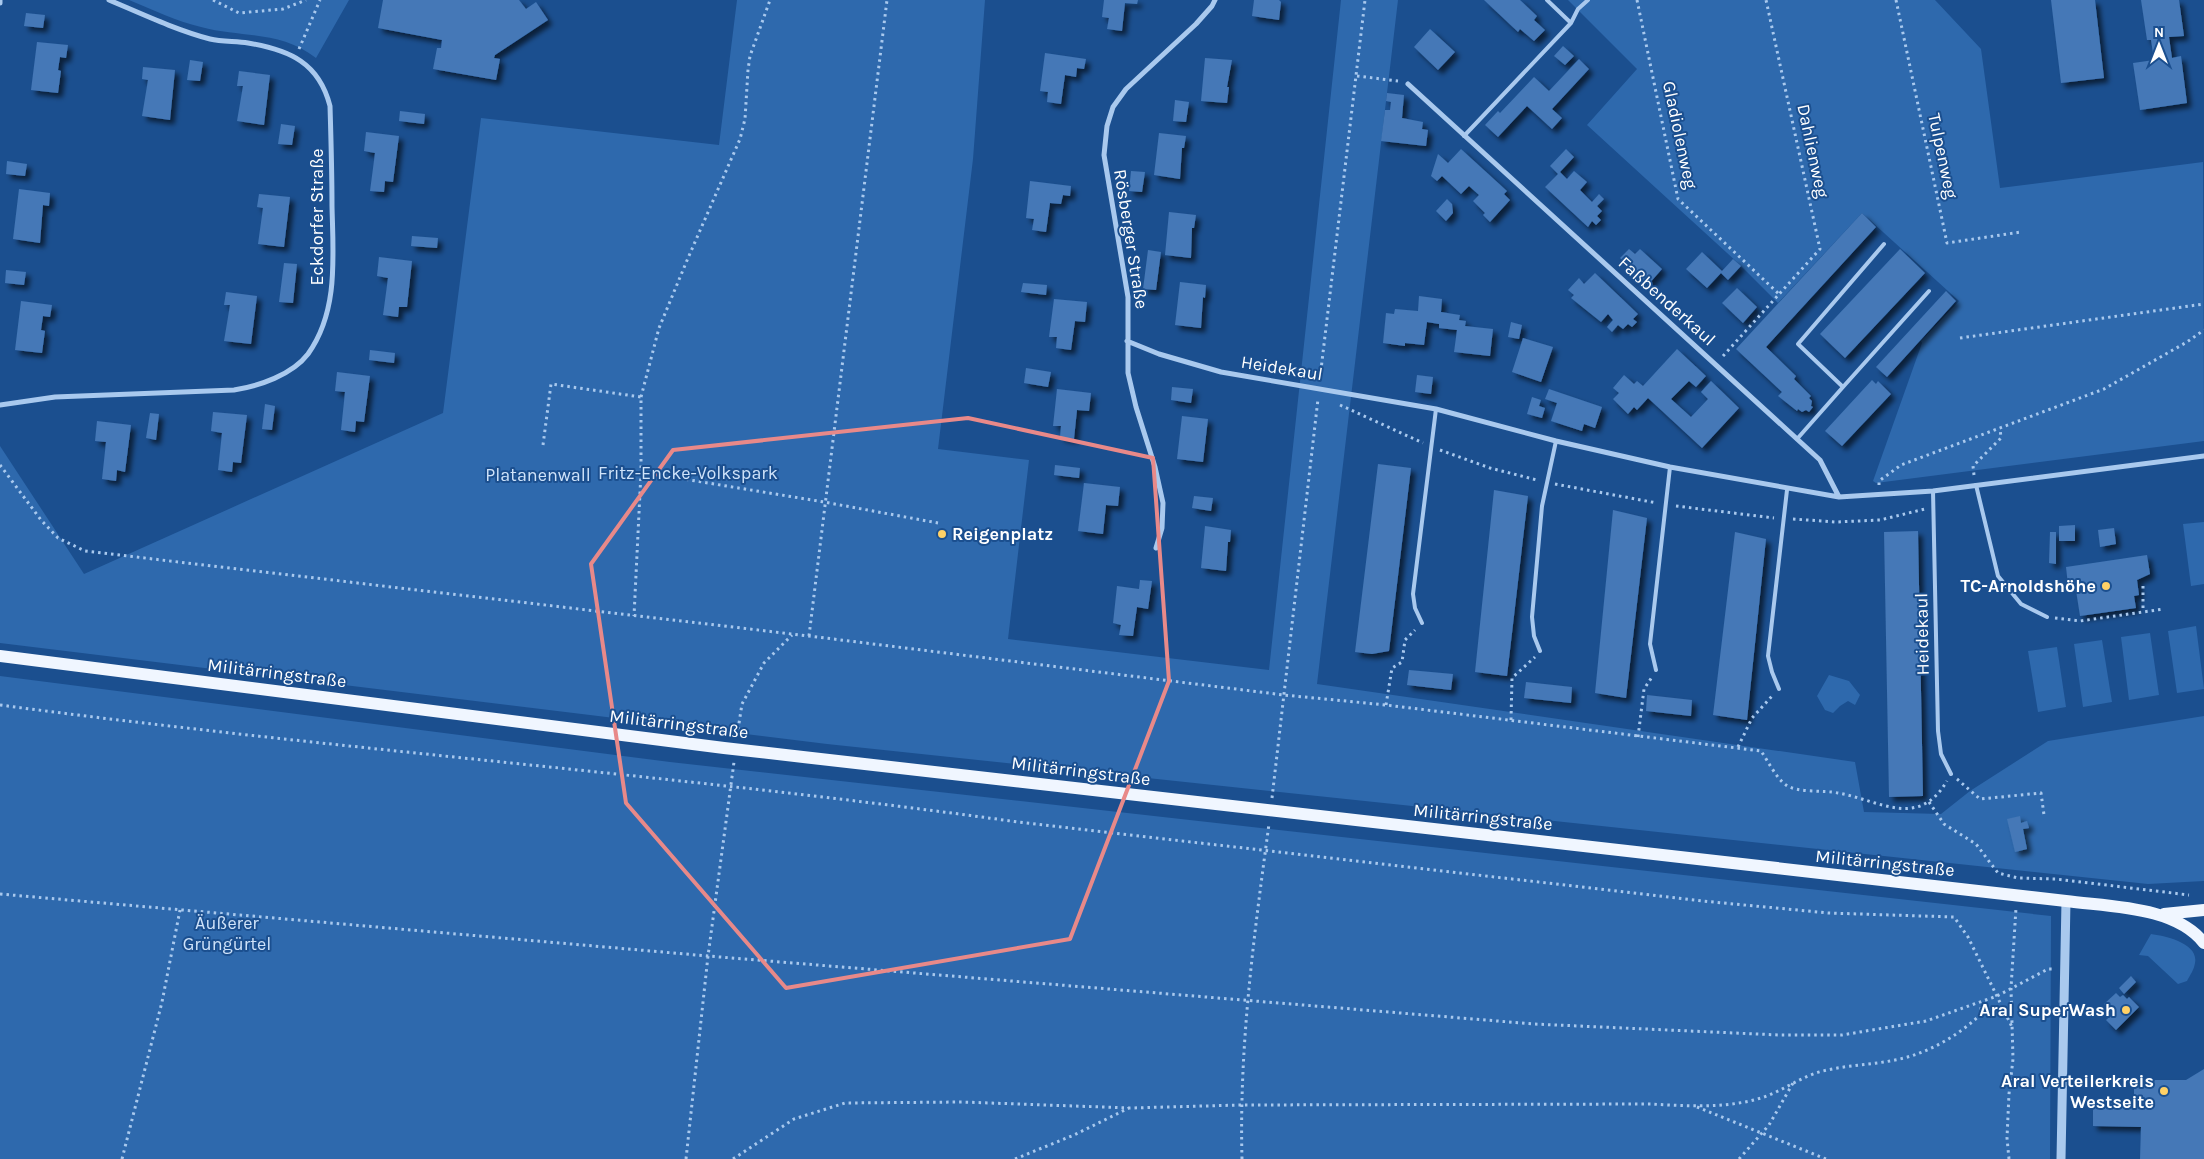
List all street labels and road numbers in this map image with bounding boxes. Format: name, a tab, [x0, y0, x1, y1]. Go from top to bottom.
street label: Gladiolenweg	[1658, 79, 1702, 191]
street label: Dahlienweg	[1792, 102, 1834, 200]
street label: Tulpenweg	[1923, 111, 1963, 201]
street label: Eckdorfer Straße	[306, 148, 328, 286]
street label: Rösberger Straße	[1109, 168, 1153, 310]
street label: Faßbenderkaul	[1614, 252, 1720, 350]
street label: Heidekaul	[1240, 351, 1324, 385]
street label: Heidekaul	[1910, 593, 1934, 675]
street label: Militärringstraße	[206, 654, 348, 692]
street label: Militärringstraße	[608, 705, 750, 743]
street label: Militärringstraße	[1010, 752, 1152, 790]
street label: Militärringstraße	[1412, 799, 1554, 835]
street label: Militärringstraße	[1814, 845, 1956, 881]

